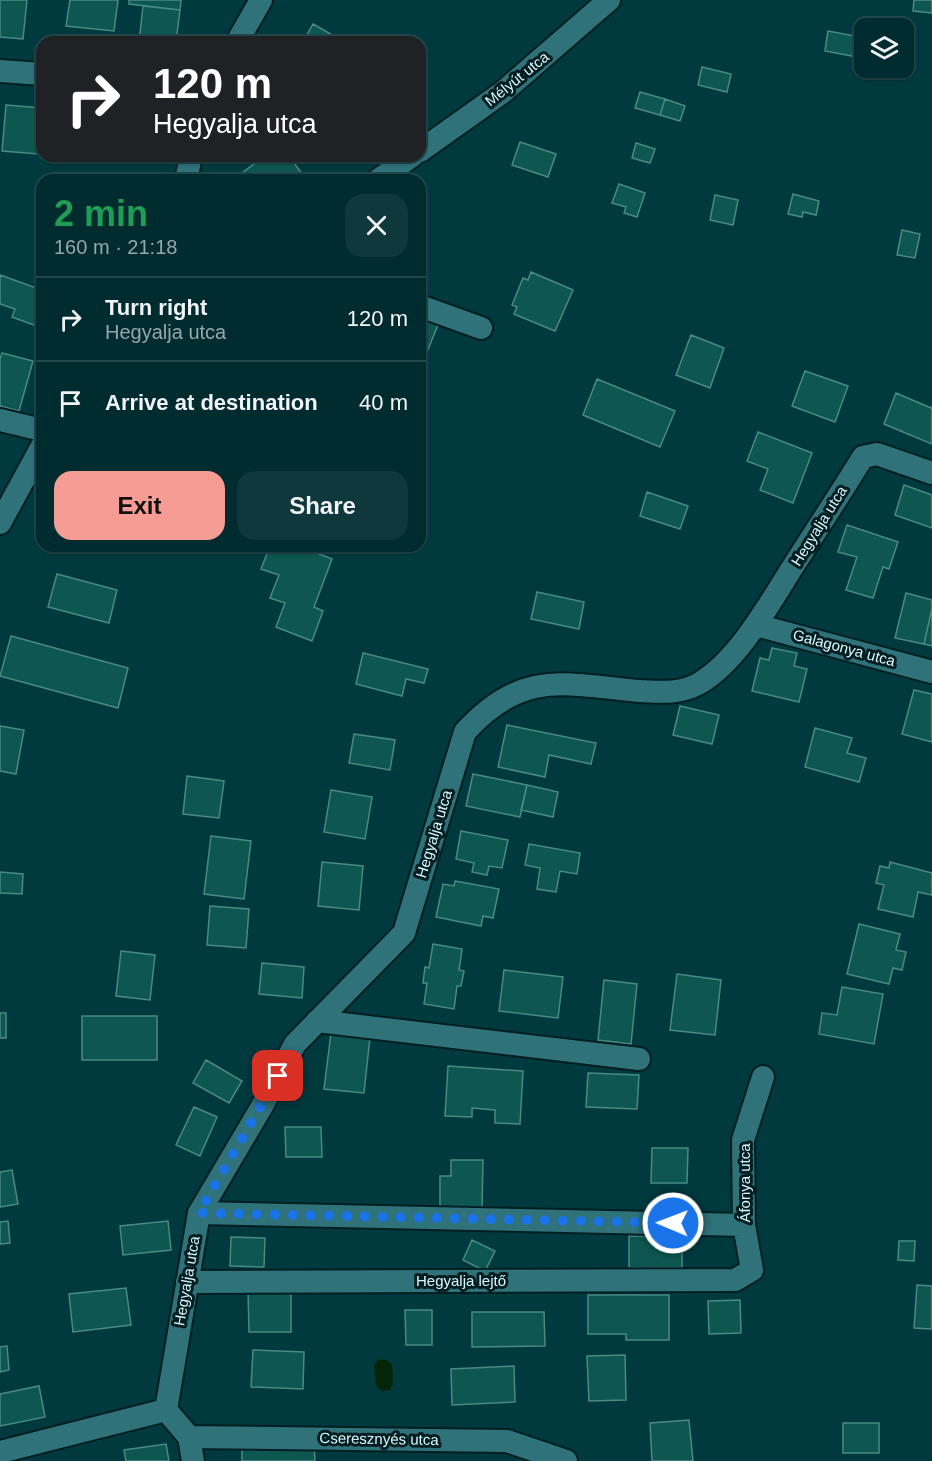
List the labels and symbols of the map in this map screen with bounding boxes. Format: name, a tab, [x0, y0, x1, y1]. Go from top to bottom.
street label: Mélyút utca	[482, 47, 552, 109]
street label: Hegyalja utca	[787, 482, 850, 569]
street label: Galagonya utca	[791, 626, 898, 669]
street label: Hegyalja utca	[412, 787, 455, 880]
pin	[252, 1050, 303, 1101]
street label: Áfonya utca	[736, 1143, 753, 1223]
position arrow	[641, 1191, 705, 1255]
street label: Hegyalja utca	[170, 1234, 203, 1327]
street label: Hegyalja lejtő	[416, 1272, 506, 1289]
street label: Cseresznyés utca	[319, 1429, 439, 1448]

